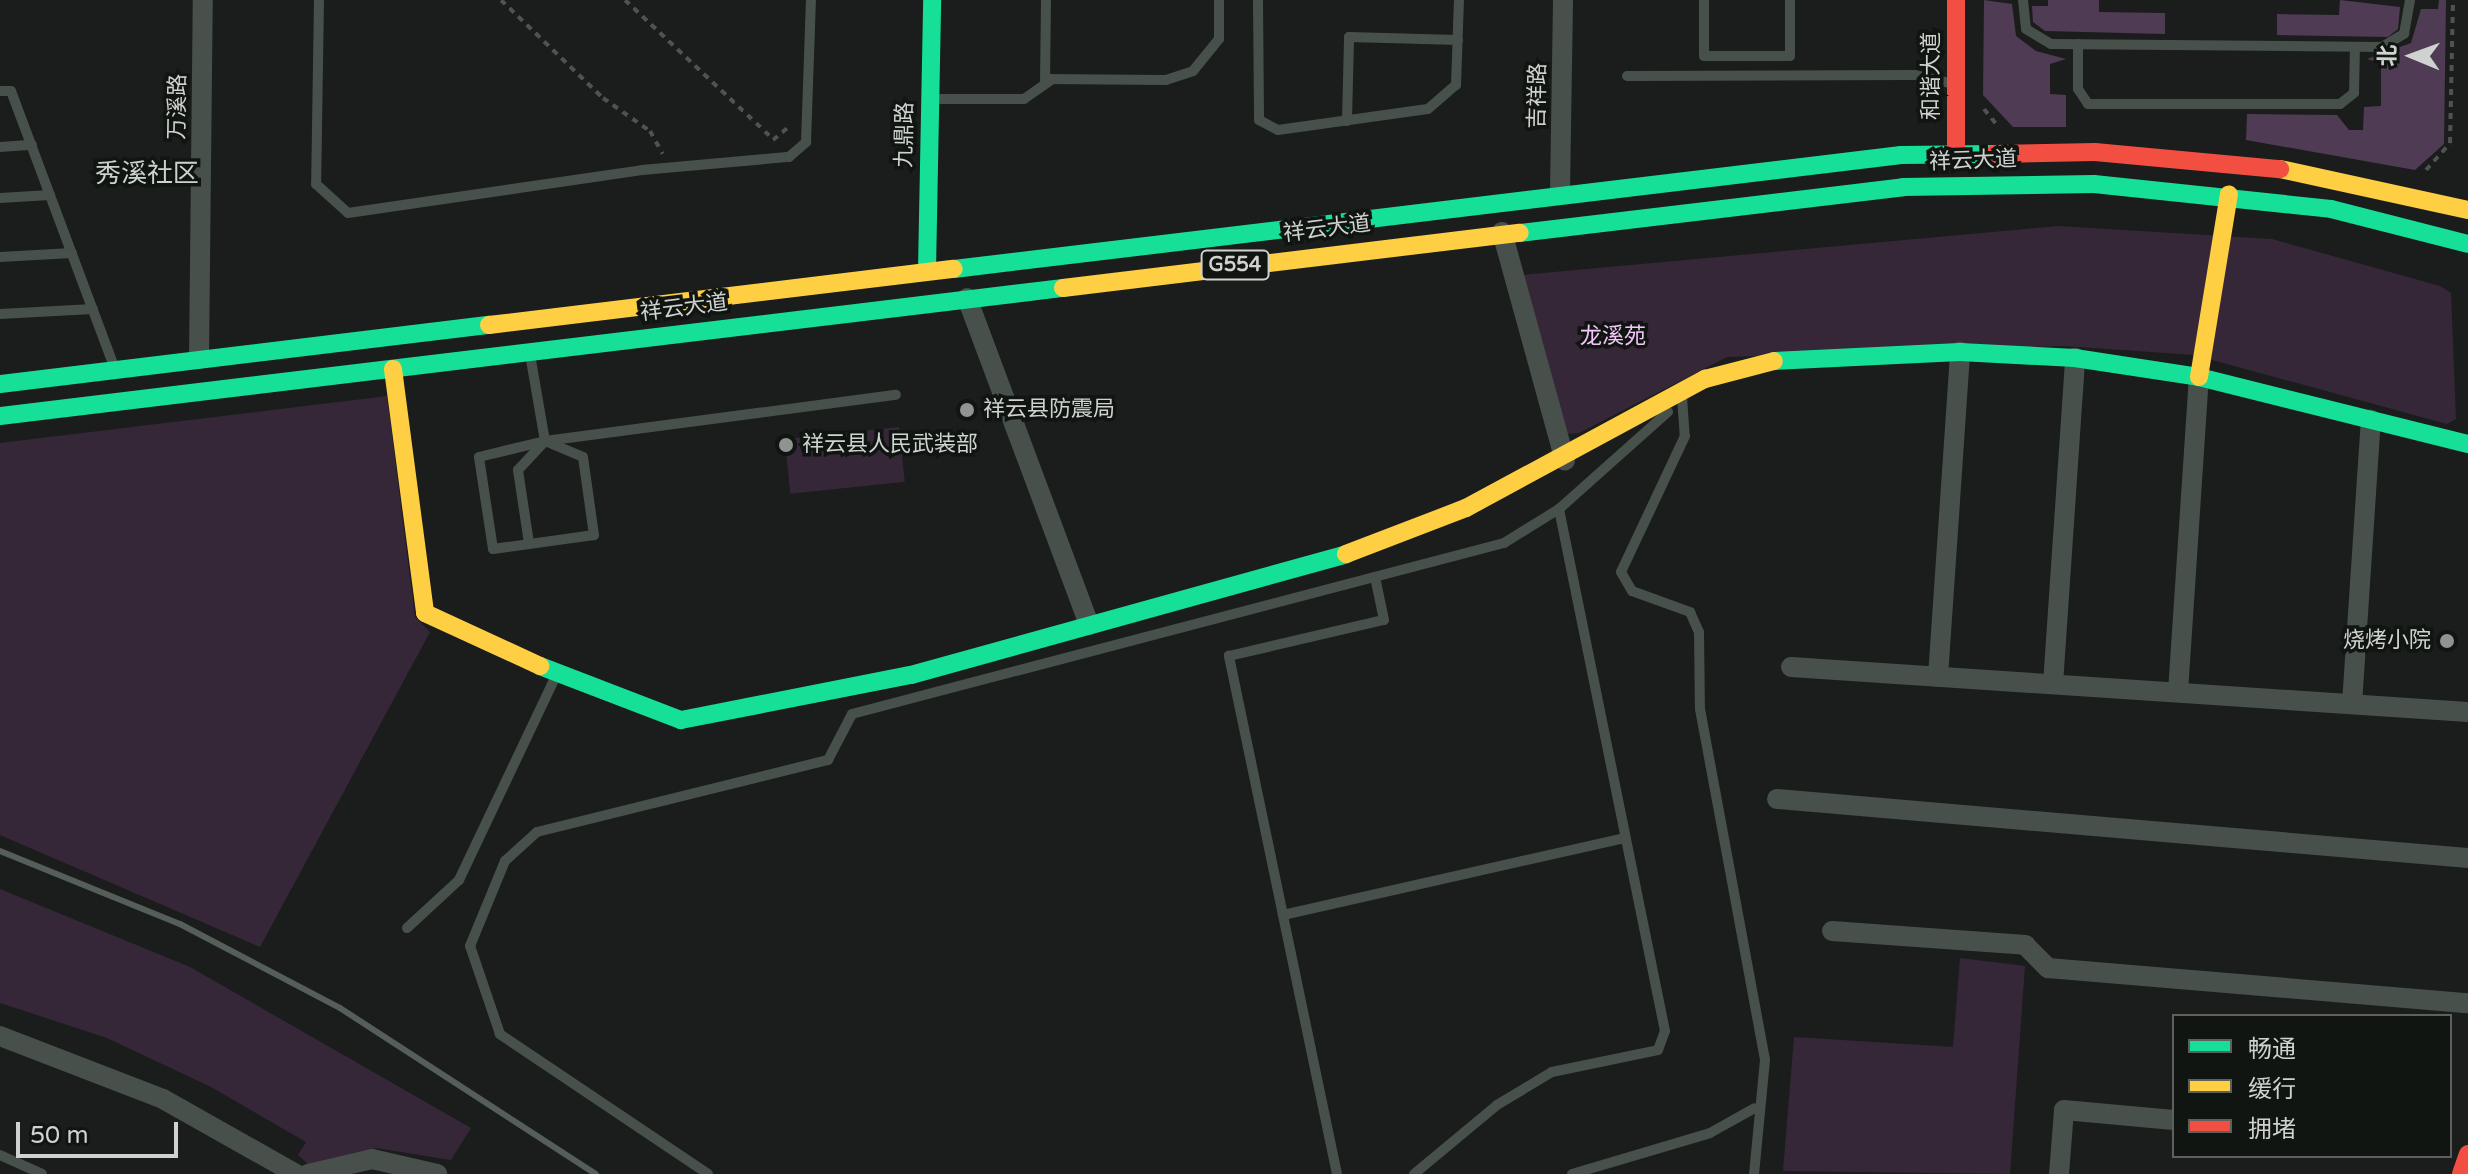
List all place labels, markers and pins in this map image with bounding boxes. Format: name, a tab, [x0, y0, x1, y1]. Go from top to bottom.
place label: 祥云县防震局	[983, 397, 1115, 423]
marker: 祥云县防震局	[958, 401, 976, 419]
place label: 祥云县人民武装部	[802, 432, 978, 458]
marker: 祥云县人民武装部	[777, 436, 795, 454]
place label: 烧烤小院	[2343, 628, 2431, 654]
marker: 烧烤小院	[2438, 632, 2456, 650]

